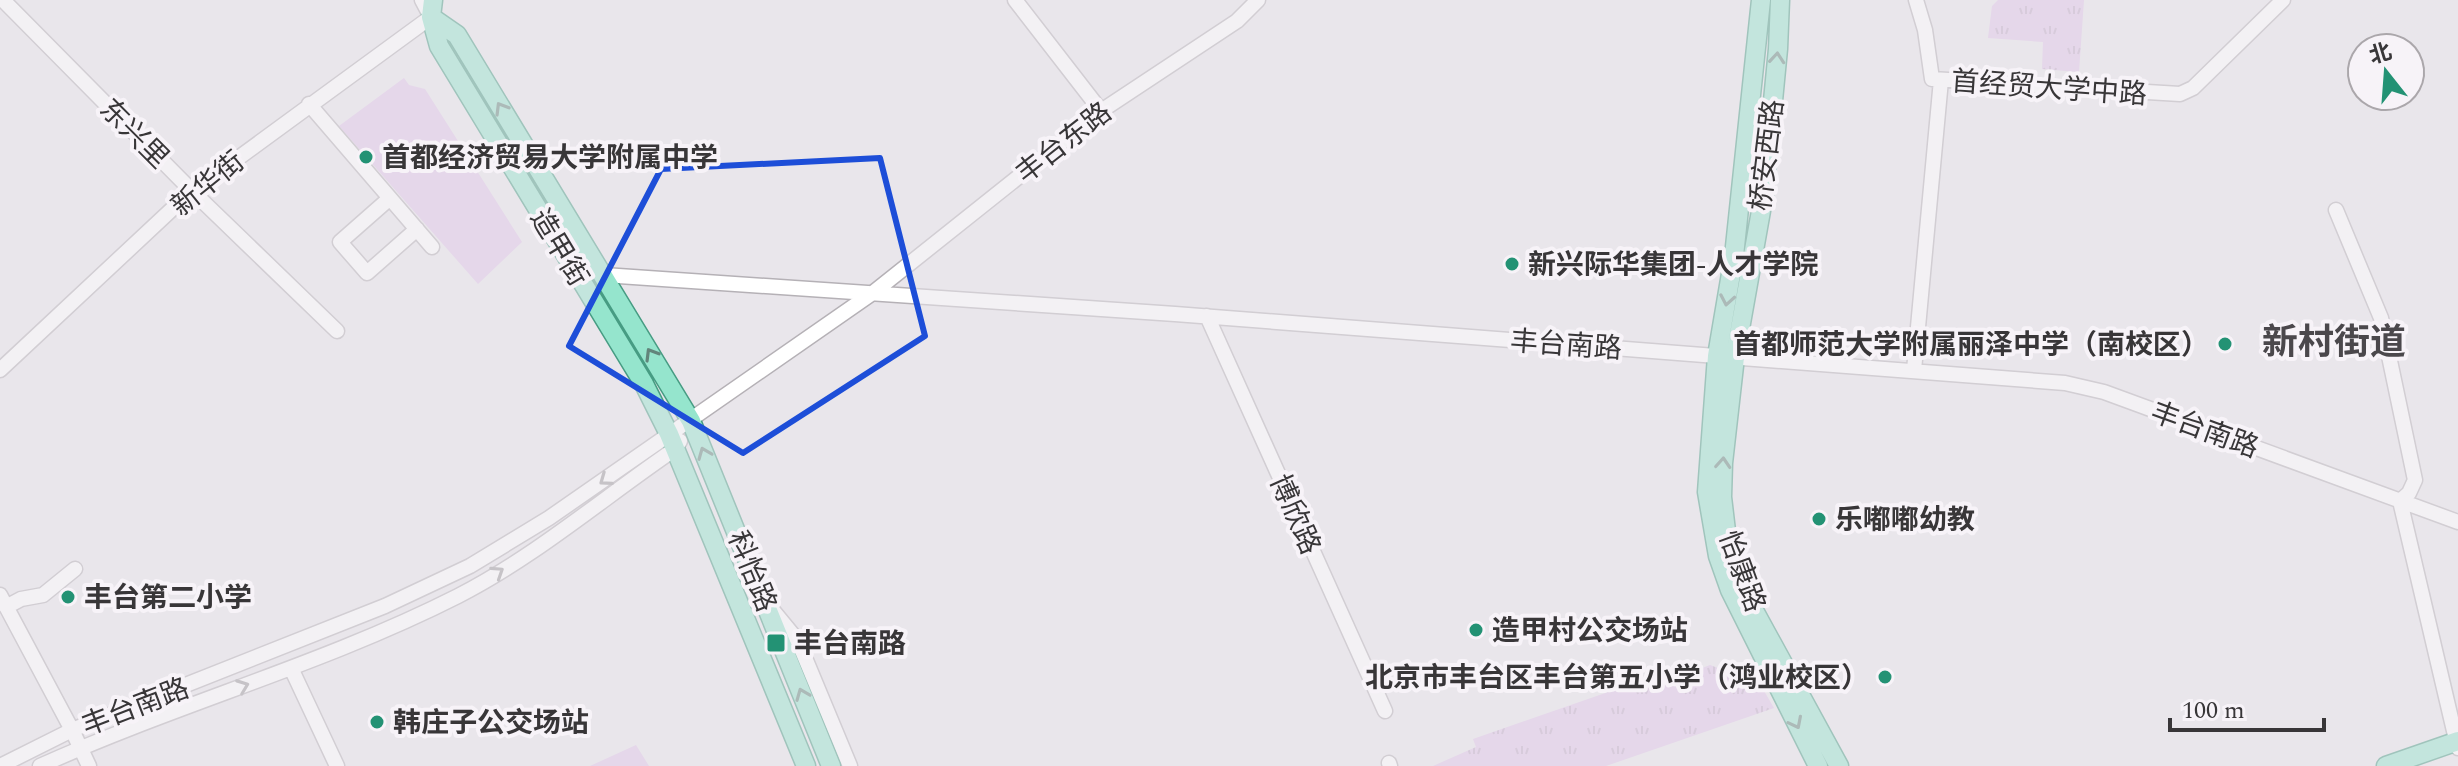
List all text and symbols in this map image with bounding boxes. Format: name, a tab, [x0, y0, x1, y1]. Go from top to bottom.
north arrow	[2346, 32, 2426, 112]
text: 北	[2365, 35, 2396, 73]
one-way arrow	[1768, 51, 1785, 64]
street label: 首经贸大学中路	[1950, 60, 2148, 117]
street label: 东兴里	[89, 89, 179, 179]
street label: 丰台东路	[1007, 92, 1121, 195]
street label: 桥安西路	[1739, 97, 1796, 213]
one-way arrow	[495, 102, 511, 117]
place label: 首都经济贸易大学附属中学	[382, 137, 718, 180]
street label: 新华街	[162, 141, 254, 227]
marker: 首都经济贸易大学附属中学	[357, 148, 375, 166]
street label: 造甲街	[519, 201, 599, 295]
place label: 新兴际华集团-人才学院	[1528, 244, 1818, 287]
marker: 新兴际华集团-人才学院	[1503, 255, 1521, 273]
one-way arrow	[1719, 293, 1736, 307]
district label: 新村街道	[2262, 316, 2406, 371]
street label: 丰台南路	[1509, 320, 1623, 371]
place label: 首都师范大学附属丽泽中学（南校区）	[1733, 324, 2209, 367]
marker: 首都师范大学附属丽泽中学（南校区）	[2216, 335, 2234, 353]
one-way arrow	[645, 348, 661, 363]
street label: 丰台南路	[2145, 391, 2264, 470]
one-way arrow	[698, 447, 714, 461]
one-way arrow	[1714, 456, 1731, 469]
street label: 博欣路	[1258, 467, 1331, 562]
one-way arrow	[600, 470, 614, 484]
place label: 乐嘟嘟幼教	[1835, 499, 1975, 542]
marker: 乐嘟嘟幼教	[1810, 510, 1828, 528]
street label: 科怡路	[716, 525, 787, 619]
street label: 怡康路	[1707, 525, 1776, 618]
one-way arrow	[490, 566, 504, 581]
place label: 丰台第二小学	[84, 577, 252, 620]
marker: 丰台第二小学	[59, 588, 77, 606]
place label: 造甲村公交场站	[1492, 610, 1688, 653]
marker: 造甲村公交场站	[1467, 621, 1485, 639]
place label: 丰台南路	[794, 623, 906, 666]
marker: 丰台南路	[765, 632, 787, 654]
place label: 北京市丰台区丰台第五小学（鸿业校区）	[1365, 657, 1869, 700]
street label: 丰台南路	[76, 667, 196, 748]
marker: 北京市丰台区丰台第五小学（鸿业校区）	[1876, 668, 1894, 686]
one-way arrow	[235, 679, 249, 696]
scale bar	[2170, 682, 2324, 732]
one-way arrow	[795, 688, 812, 702]
text: 100 m	[2182, 693, 2245, 729]
place label: 韩庄子公交场站	[393, 702, 589, 745]
marker: 韩庄子公交场站	[368, 713, 386, 731]
one-way arrow	[1786, 714, 1801, 729]

